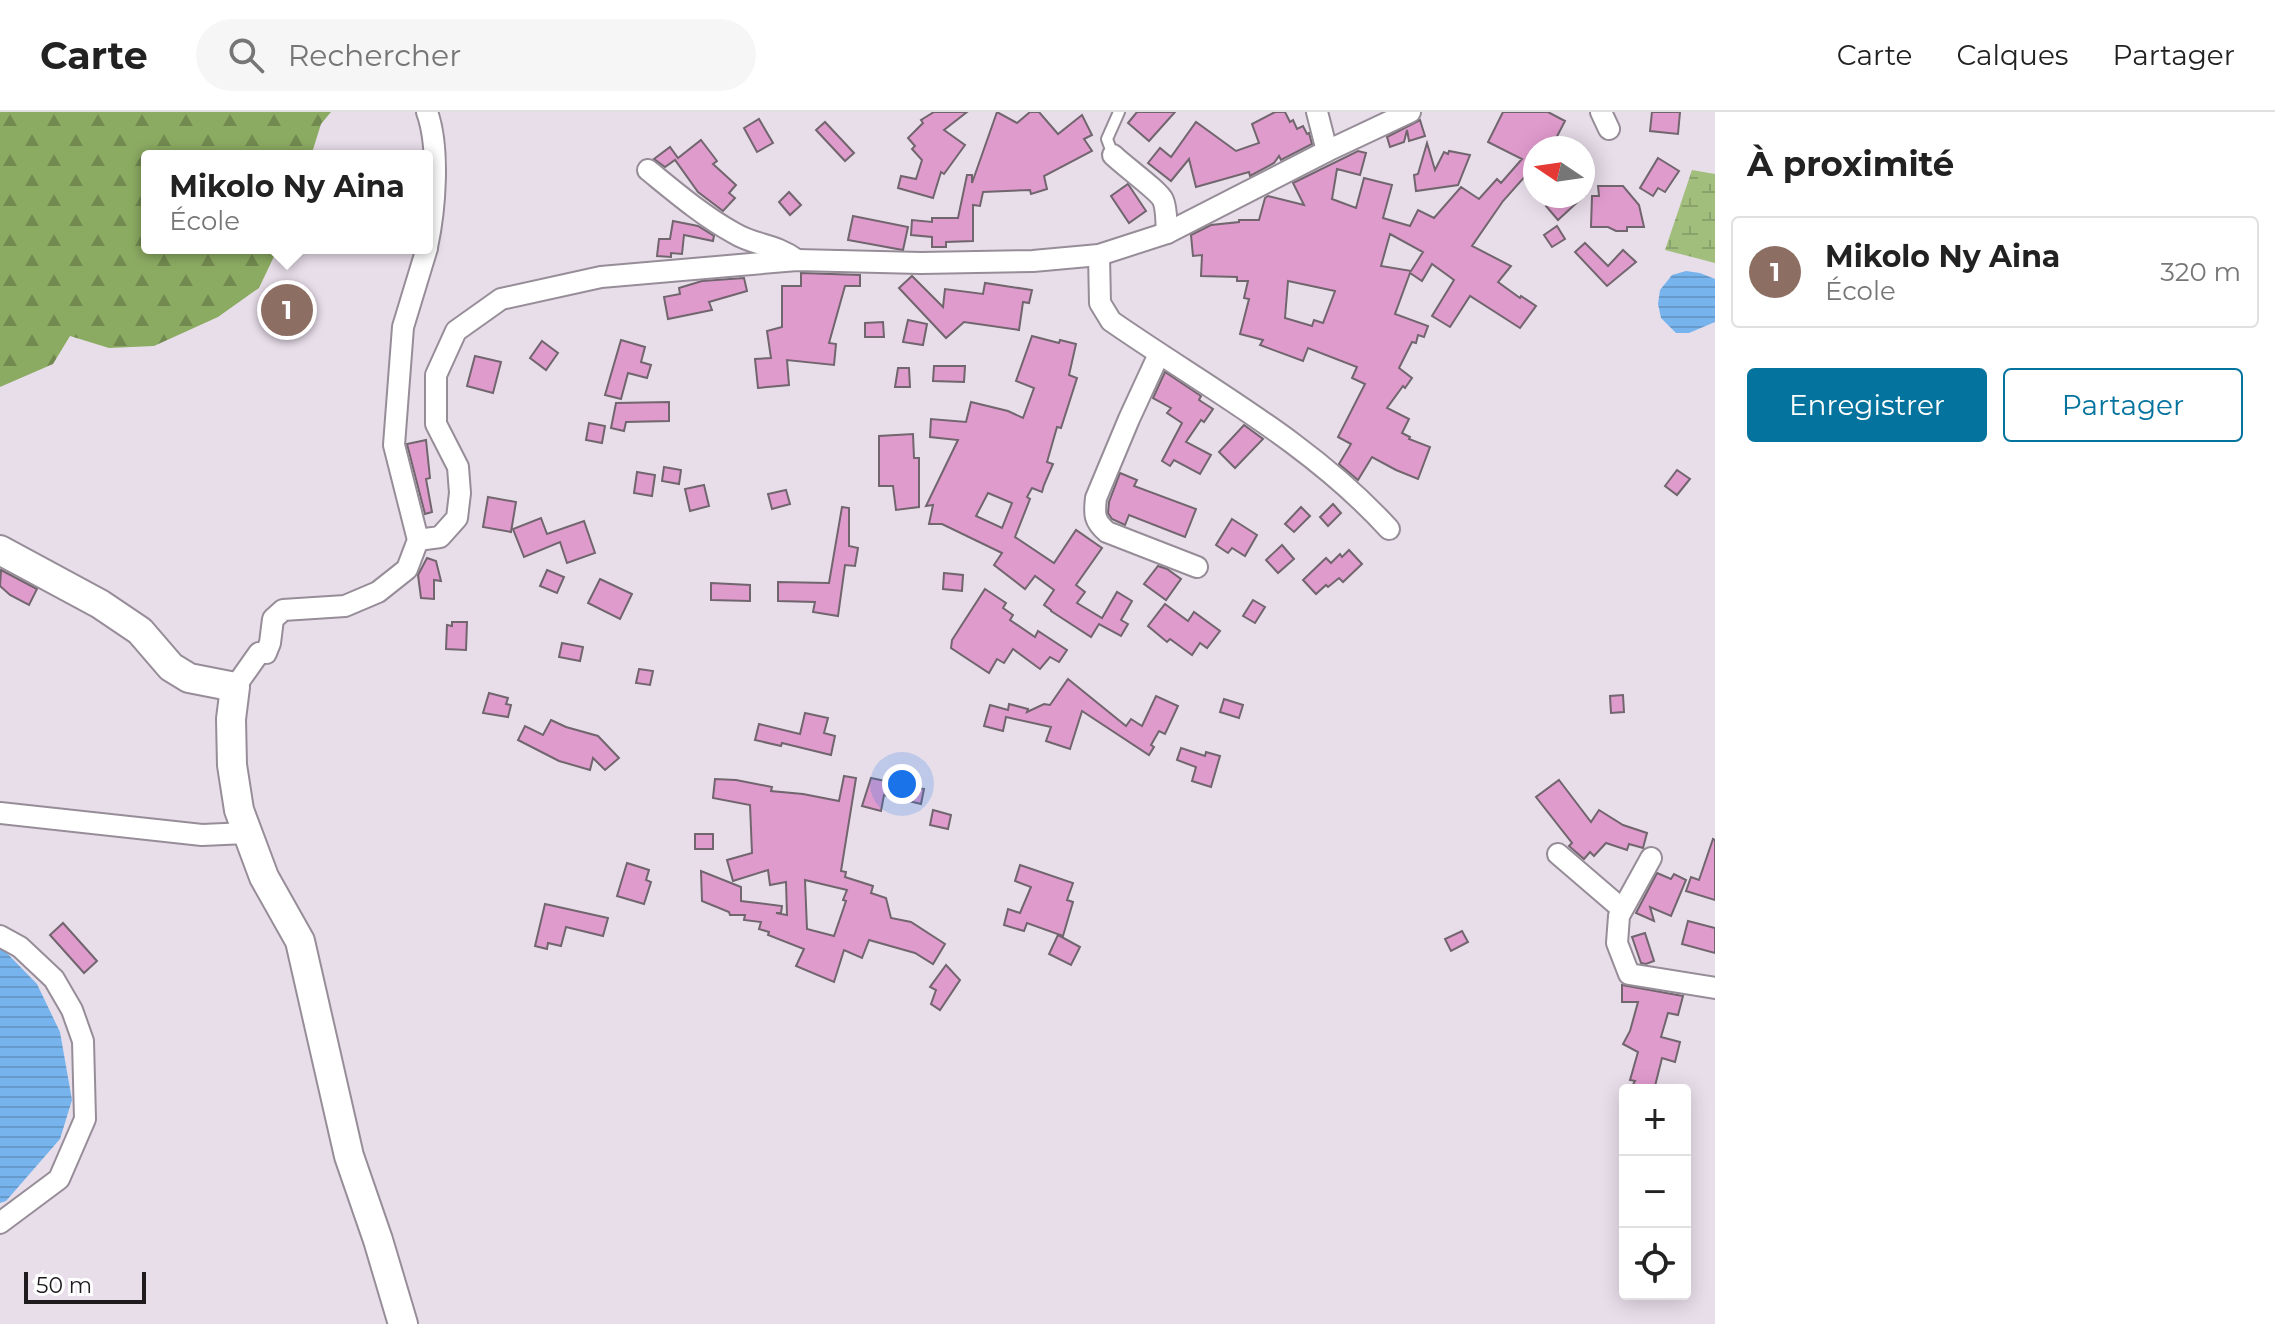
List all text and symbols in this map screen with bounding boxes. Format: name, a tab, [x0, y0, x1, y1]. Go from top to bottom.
search box	[196, 19, 756, 91]
text: Carte	[40, 32, 148, 79]
icon: search	[224, 33, 268, 77]
text: Rechercher	[288, 37, 461, 74]
text: Carte	[1837, 38, 1912, 72]
text: Calques	[1956, 38, 2068, 72]
text: Partager	[2112, 38, 2235, 72]
north arrow	[1523, 136, 1595, 208]
text: À proximité	[1747, 143, 1954, 185]
popup	[141, 150, 433, 254]
text: Mikolo Ny Aina	[169, 168, 405, 205]
text: École	[169, 205, 240, 237]
text: Mikolo Ny Aina	[1825, 238, 2060, 275]
text: 1	[1770, 256, 1780, 288]
text: 320 m	[2160, 256, 2241, 288]
text: École	[1825, 275, 1896, 307]
pin: 1	[261, 280, 313, 340]
button: Enregistrer	[1747, 368, 1987, 442]
button: Partager	[2003, 368, 2243, 442]
your location	[882, 764, 922, 804]
map controls	[1619, 1084, 1691, 1300]
button: +	[1619, 1084, 1691, 1156]
button: −	[1619, 1156, 1691, 1228]
button: locate	[1619, 1228, 1691, 1300]
scale bar	[24, 1268, 146, 1304]
text: 50 m	[36, 1272, 92, 1299]

